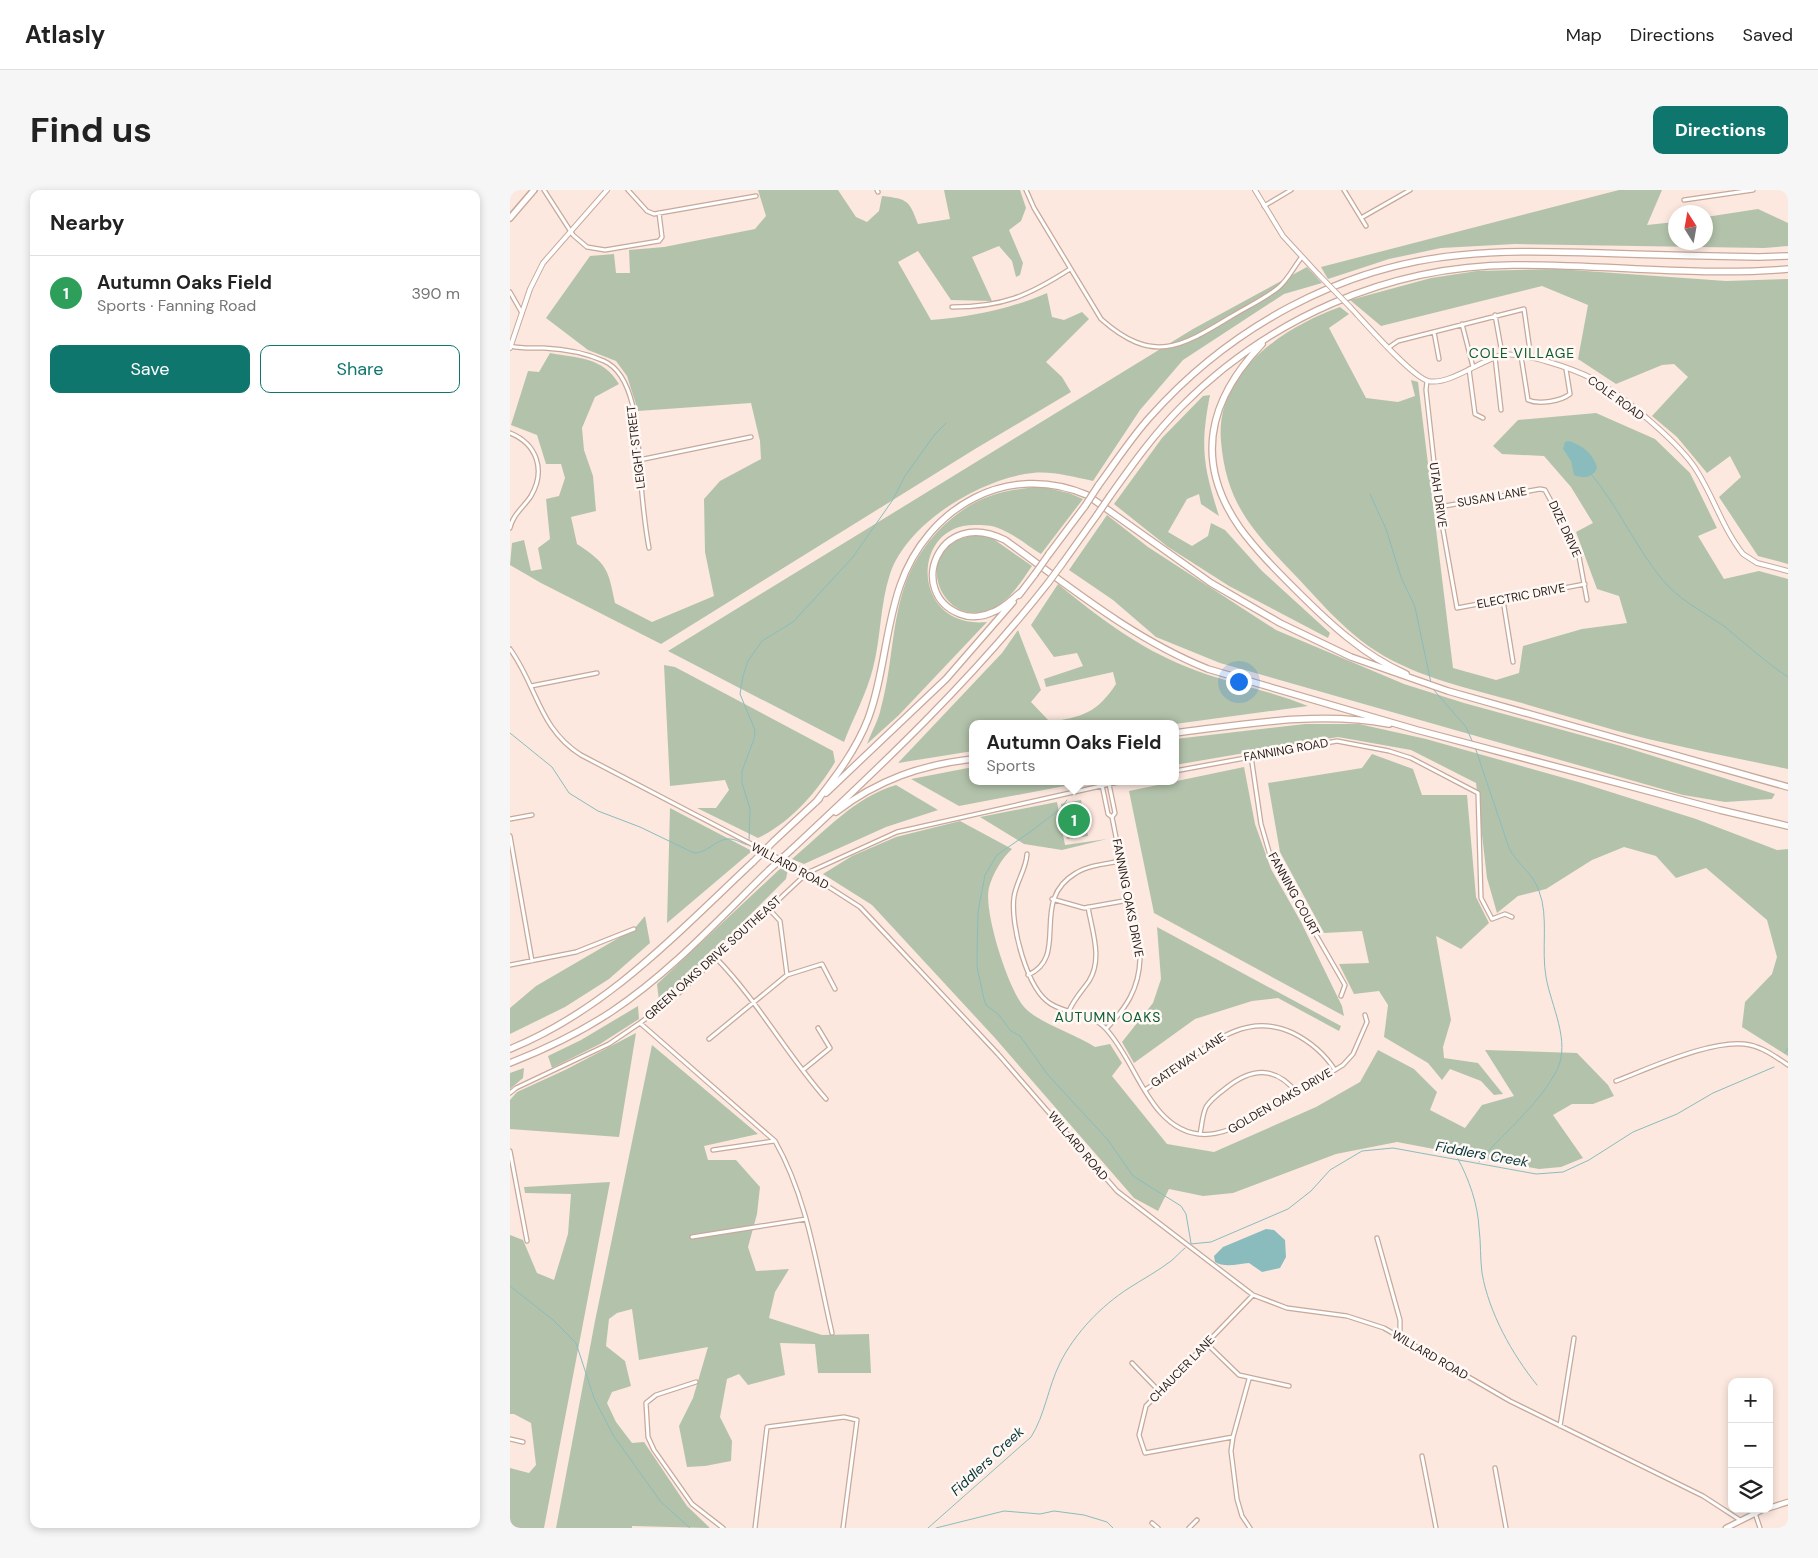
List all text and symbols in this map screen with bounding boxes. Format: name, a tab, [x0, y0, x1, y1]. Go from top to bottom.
text: Atlasly	[25, 19, 105, 50]
text: Map	[1566, 23, 1602, 47]
text: Directions	[1630, 23, 1715, 47]
text: Saved	[1743, 23, 1793, 47]
button: Directions	[1653, 106, 1788, 154]
text: Find us	[30, 107, 152, 153]
north arrow	[1668, 205, 1713, 250]
text: Nearby	[50, 209, 124, 237]
text: Autumn Oaks Field	[97, 270, 272, 295]
text: 1	[63, 283, 69, 304]
text: 390 m	[412, 283, 460, 304]
text: Sports · Fanning Road	[97, 295, 256, 316]
district label: COLE VILLAGE	[1469, 344, 1575, 362]
button: Save	[50, 345, 250, 393]
button: Share	[260, 345, 460, 393]
street label: COLE ROAD	[1585, 372, 1647, 424]
street label: LEIGHT STREET	[623, 404, 649, 490]
street label: UTAH DRIVE	[1425, 461, 1451, 529]
street label: SUSAN LANE	[1456, 483, 1528, 511]
street label: DIZE DRIVE	[1545, 498, 1585, 560]
street label: ELECTRIC DRIVE	[1475, 580, 1567, 612]
your location	[1226, 669, 1252, 695]
popup	[969, 720, 1179, 785]
text: Autumn Oaks Field	[987, 730, 1161, 755]
street label: FANNING ROAD	[1242, 735, 1330, 765]
text: Sports	[987, 755, 1036, 776]
pin: 1	[1058, 801, 1090, 839]
street label: FANNING OAKS DRIVE	[1109, 837, 1147, 959]
street label: WILLARD ROAD	[748, 839, 832, 893]
street label: FANNING COURT	[1264, 849, 1324, 939]
street label: GREEN OAKS DRIVE SOUTHEAST	[641, 892, 785, 1024]
district label: AUTUMN OAKS	[1055, 1008, 1161, 1026]
street label: GATEWAY LANE	[1147, 1029, 1229, 1091]
street label: GOLDEN OAKS DRIVE	[1225, 1064, 1335, 1137]
street label: WILLARD ROAD	[1044, 1108, 1112, 1184]
water label: Fiddlers Creek	[1434, 1137, 1531, 1171]
street label: WILLARD ROAD	[1389, 1327, 1471, 1383]
street label: CHAUCER LANE	[1146, 1332, 1218, 1406]
map controls	[1728, 1378, 1773, 1513]
button: +	[1728, 1378, 1773, 1423]
water label: Fiddlers Creek	[947, 1422, 1028, 1500]
button: −	[1728, 1423, 1773, 1468]
button: layers	[1728, 1468, 1773, 1513]

